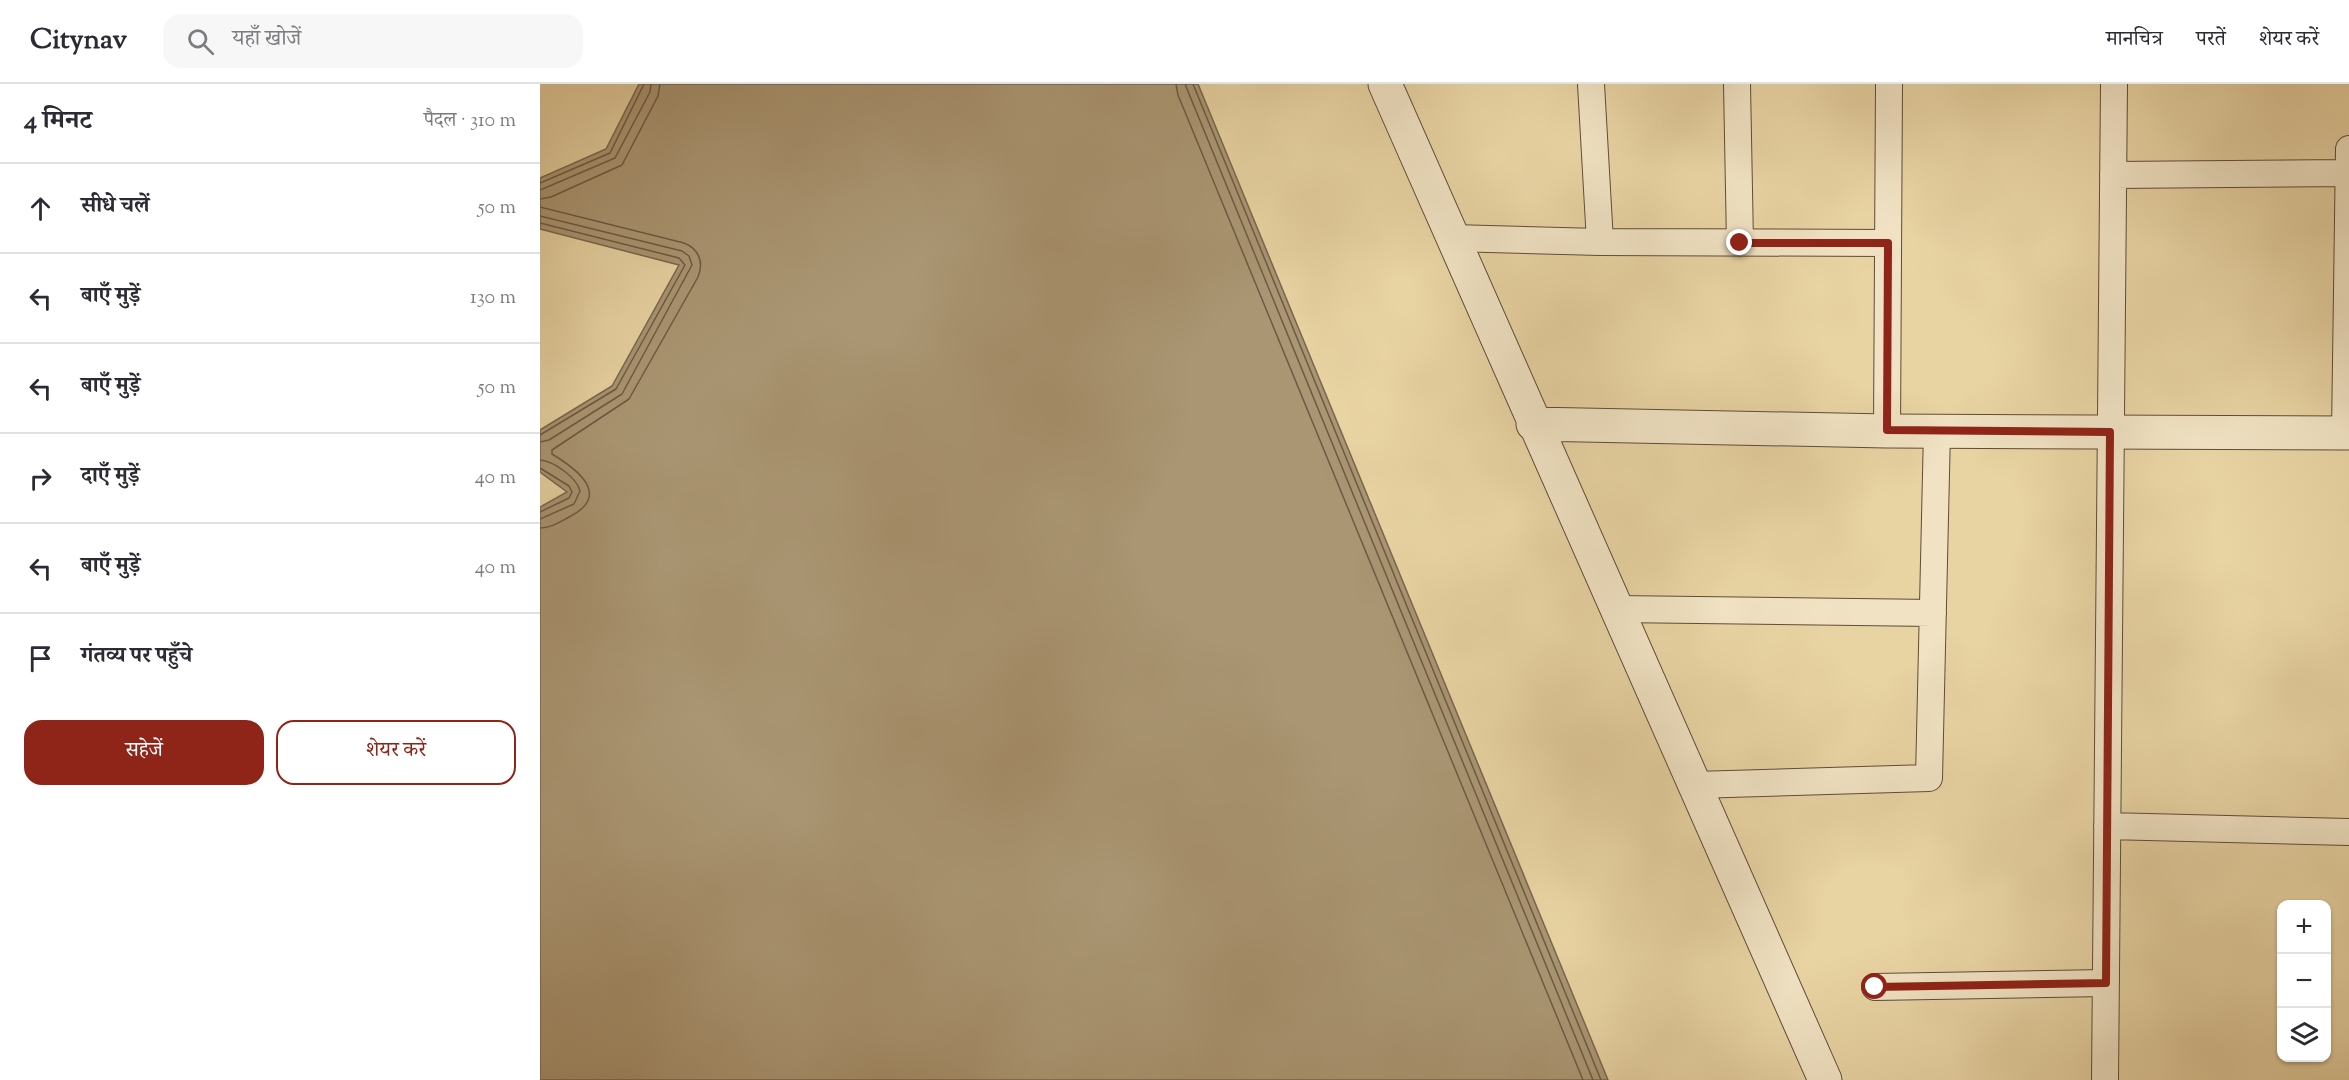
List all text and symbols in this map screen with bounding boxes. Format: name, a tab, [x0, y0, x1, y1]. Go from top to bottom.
search box	[163, 14, 583, 68]
text: Citynav	[30, 21, 127, 61]
text: यहाँ खोजें	[232, 24, 301, 56]
icon: search	[184, 25, 217, 58]
text: मानचित्र	[2106, 25, 2163, 55]
text: परतें	[2196, 25, 2226, 55]
text: शेयर करें	[2259, 25, 2319, 55]
text: 4 मिनट	[24, 103, 92, 140]
text: पैदल · 310 m	[424, 107, 516, 136]
text: सीधे चलें	[81, 191, 150, 223]
icon: ahead	[24, 192, 57, 225]
text: 50 m	[478, 194, 516, 223]
route end	[1726, 229, 1752, 255]
text: बाएँ मुड़ें	[81, 281, 140, 313]
icon: left	[24, 282, 57, 315]
text: 130 m	[470, 284, 516, 313]
text: बाएँ मुड़ें	[81, 371, 140, 403]
icon: left	[24, 372, 57, 405]
text: 50 m	[478, 374, 516, 403]
text: दाएँ मुड़ें	[81, 461, 140, 493]
icon: right	[24, 462, 57, 495]
text: 40 m	[475, 464, 516, 493]
text: बाएँ मुड़ें	[81, 551, 140, 583]
icon: left	[24, 552, 57, 585]
text: 40 m	[475, 554, 516, 583]
text: गंतव्य पर पहुँचे	[81, 641, 192, 673]
icon: arrive	[24, 642, 57, 675]
button: सहेजें	[24, 720, 264, 785]
button: शेयर करें	[276, 720, 516, 785]
map controls	[2277, 900, 2331, 1062]
button: +	[2277, 900, 2331, 954]
button: −	[2277, 954, 2331, 1008]
route start	[1861, 973, 1887, 999]
button: layers	[2277, 1008, 2331, 1062]

